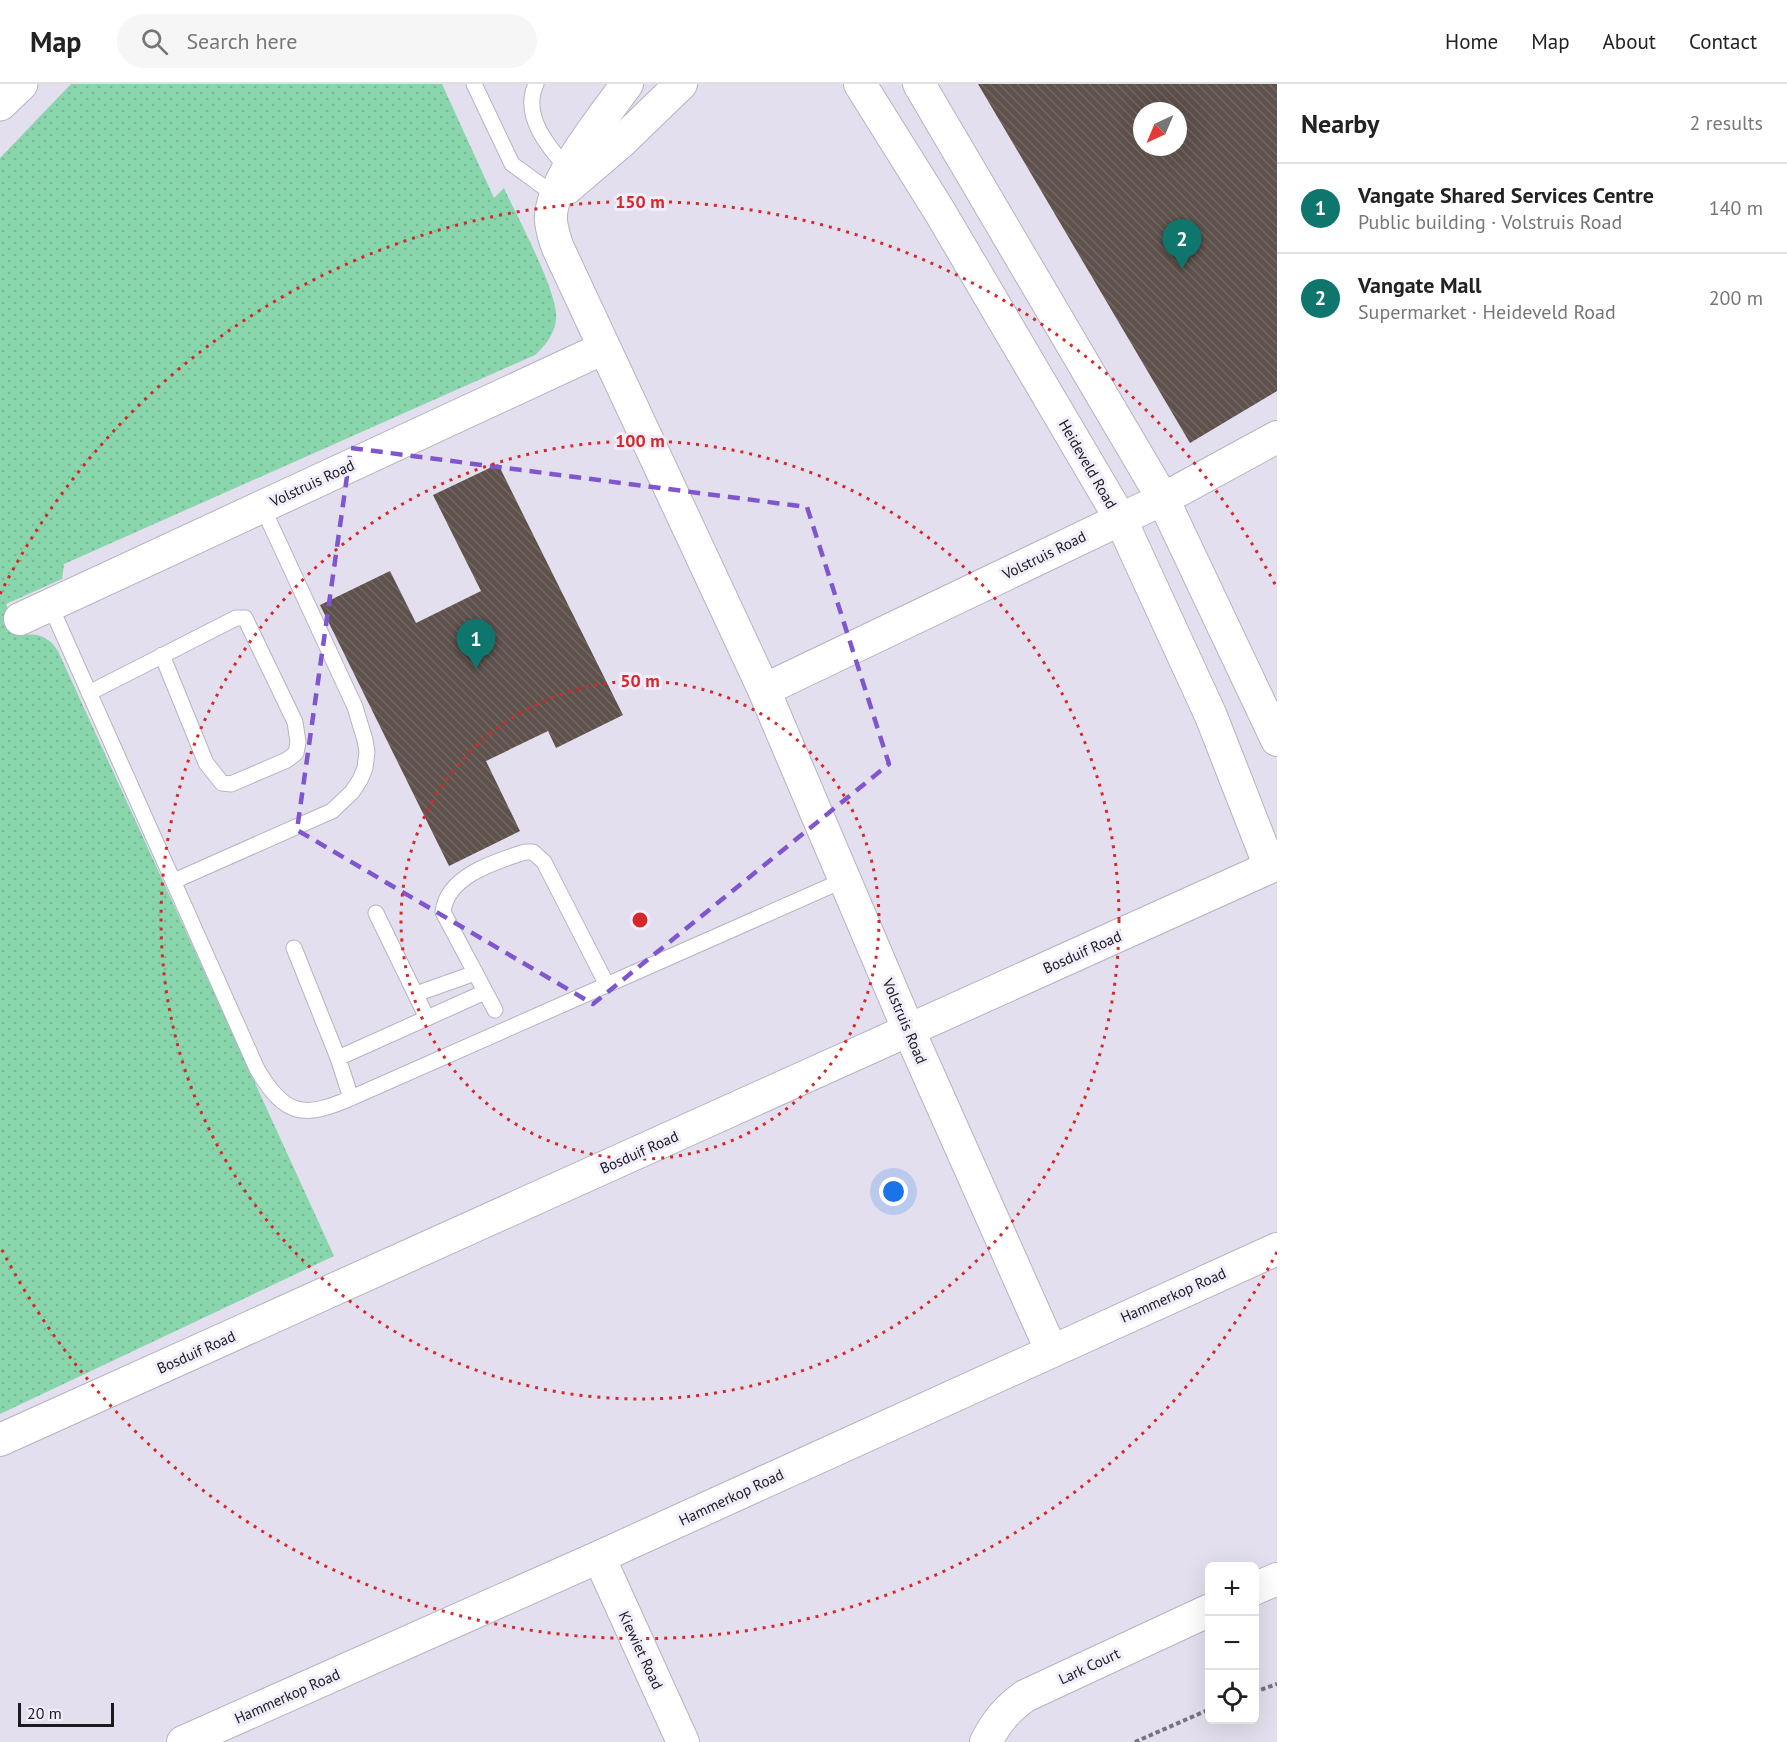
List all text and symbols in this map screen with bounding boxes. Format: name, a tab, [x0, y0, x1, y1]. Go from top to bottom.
search box	[117, 14, 537, 68]
text: Map	[30, 23, 81, 60]
icon: search	[138, 25, 171, 58]
text: Search here	[186, 27, 297, 55]
text: Home	[1445, 28, 1498, 55]
text: Map	[1531, 28, 1570, 55]
text: About	[1603, 28, 1656, 55]
text: Contact	[1689, 28, 1757, 55]
north arrow	[1133, 102, 1187, 156]
text: Nearby	[1301, 107, 1379, 140]
text: 2 results	[1690, 110, 1763, 136]
text: Vangate Shared Services Centre	[1358, 181, 1654, 209]
text: 150 m	[615, 190, 665, 213]
text: 1	[1315, 195, 1326, 221]
text: 140 m	[1709, 195, 1763, 221]
text: Public building · Volstruis Road	[1358, 209, 1622, 235]
pin: 2	[1162, 220, 1202, 269]
text: Vangate Mall	[1358, 271, 1481, 299]
text: 2	[1315, 285, 1326, 311]
text: 200 m	[1709, 285, 1763, 311]
text: Supermarket · Heideveld Road	[1358, 299, 1616, 325]
street label: Heideveld Road	[1055, 416, 1121, 512]
text: 100 m	[615, 429, 665, 452]
street label: Volstruis Road	[266, 455, 357, 511]
street label: Volstruis Road	[998, 527, 1089, 584]
pin: 1	[456, 620, 496, 669]
text: 50 m	[620, 669, 660, 692]
centre of rings	[630, 910, 650, 930]
street label: Bosduif Road	[1040, 926, 1124, 978]
street label: Volstruis Road	[878, 975, 931, 1066]
street label: Bosduif Road	[597, 1126, 681, 1178]
your location	[879, 1177, 908, 1206]
street label: Hammerkop Road	[1117, 1263, 1229, 1327]
street label: Bosduif Road	[154, 1326, 238, 1378]
street label: Hammerkop Road	[676, 1464, 786, 1530]
map controls	[1205, 1562, 1259, 1724]
button: +	[1205, 1562, 1259, 1616]
street label: Kiewiet Road	[615, 1608, 667, 1692]
button: −	[1205, 1616, 1259, 1670]
street label: Lark Court	[1055, 1644, 1123, 1688]
street label: Hammerkop Road	[231, 1664, 343, 1728]
button: locate	[1205, 1670, 1259, 1724]
scale bar	[18, 1700, 114, 1728]
text: 20 m	[27, 1703, 62, 1723]

